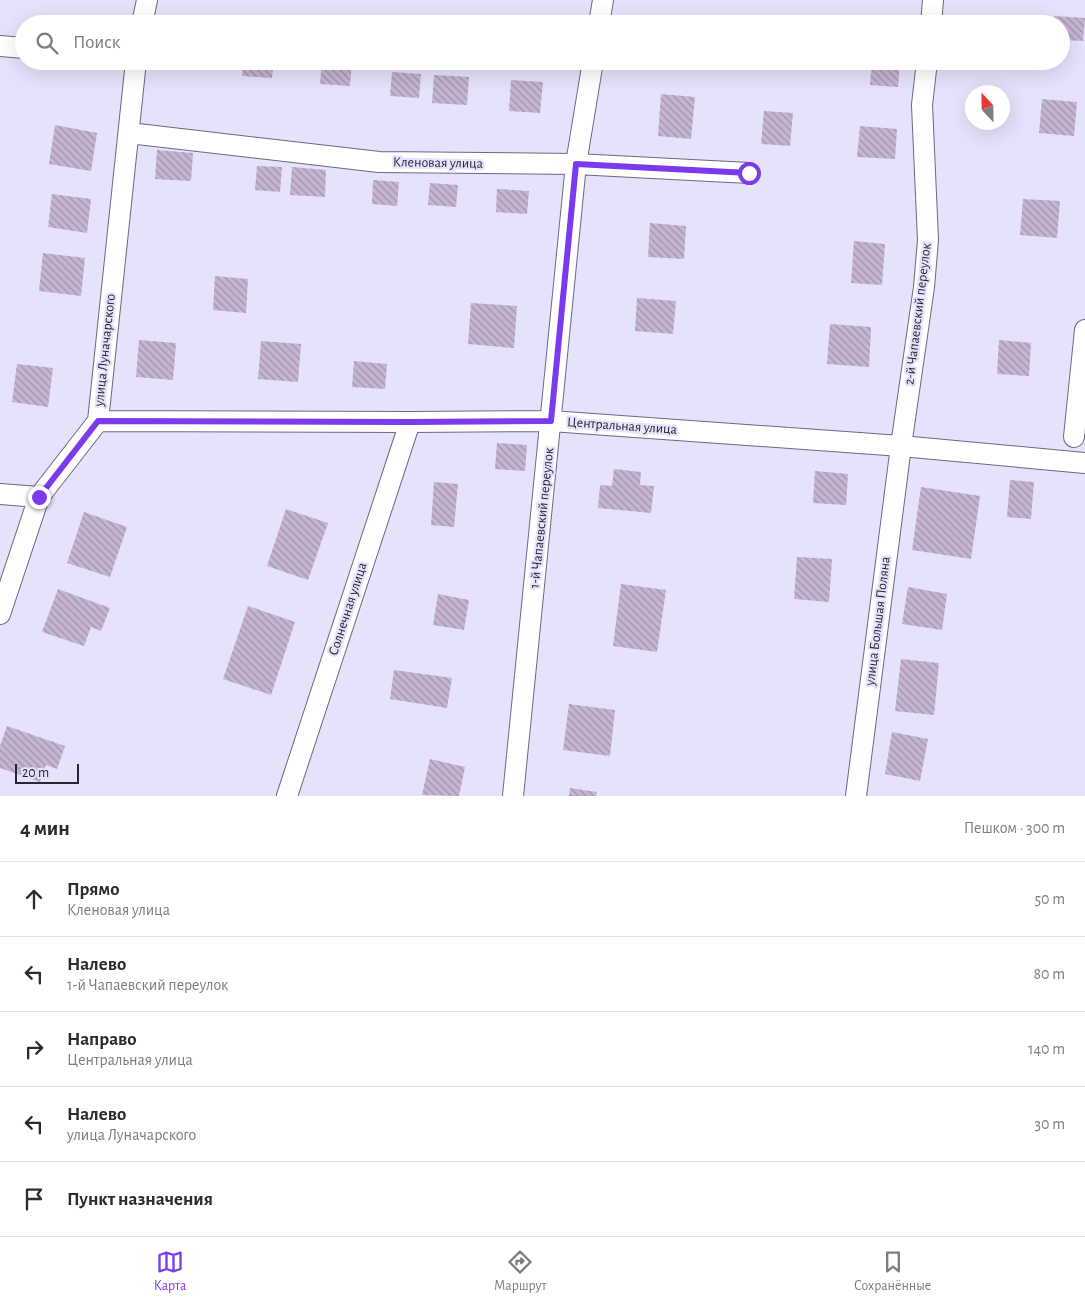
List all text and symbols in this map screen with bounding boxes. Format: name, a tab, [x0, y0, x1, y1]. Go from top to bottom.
search box	[15, 15, 1070, 70]
icon: search	[33, 29, 61, 57]
text: Поиск	[73, 33, 120, 52]
north arrow	[965, 85, 1010, 130]
street label: Кленовая улица	[393, 155, 484, 171]
route start	[738, 162, 761, 185]
street label: 2-й Чапаевский переулок	[902, 242, 934, 386]
street label: улица Луначарского	[92, 293, 118, 408]
street label: Центральная улица	[567, 415, 678, 437]
street label: 1-й Чапаевский переулок	[528, 446, 556, 589]
route end	[28, 486, 51, 509]
street label: улица Большая Поляна	[863, 555, 893, 687]
street label: Солнечная улица	[326, 560, 370, 657]
scale bar	[15, 761, 79, 784]
text: 20 m	[22, 766, 49, 780]
text: 4 мин	[20, 818, 70, 839]
text: Пешком · 300 m	[964, 820, 1065, 836]
text: Прямо	[67, 880, 120, 899]
icon: ahead	[20, 885, 48, 913]
text: 50 m	[1034, 891, 1065, 907]
text: Кленовая улица	[67, 902, 170, 918]
text: Налево	[67, 955, 126, 974]
icon: left	[20, 960, 48, 988]
text: 80 m	[1034, 966, 1065, 982]
text: 1-й Чапаевский переулок	[67, 977, 228, 993]
text: Направо	[67, 1030, 137, 1049]
icon: right	[20, 1035, 48, 1063]
text: 140 m	[1028, 1041, 1065, 1057]
text: Центральная улица	[67, 1052, 193, 1068]
text: Налево	[67, 1105, 126, 1124]
icon: left	[20, 1110, 48, 1138]
text: 30 m	[1035, 1116, 1065, 1132]
text: улица Луначарского	[67, 1127, 196, 1143]
icon: arrive	[20, 1185, 48, 1213]
text: Пункт назначения	[67, 1190, 213, 1209]
tab: Карта	[154, 1248, 187, 1295]
tab: Маршрут	[494, 1248, 547, 1295]
tab: Сохранённые	[854, 1248, 931, 1295]

